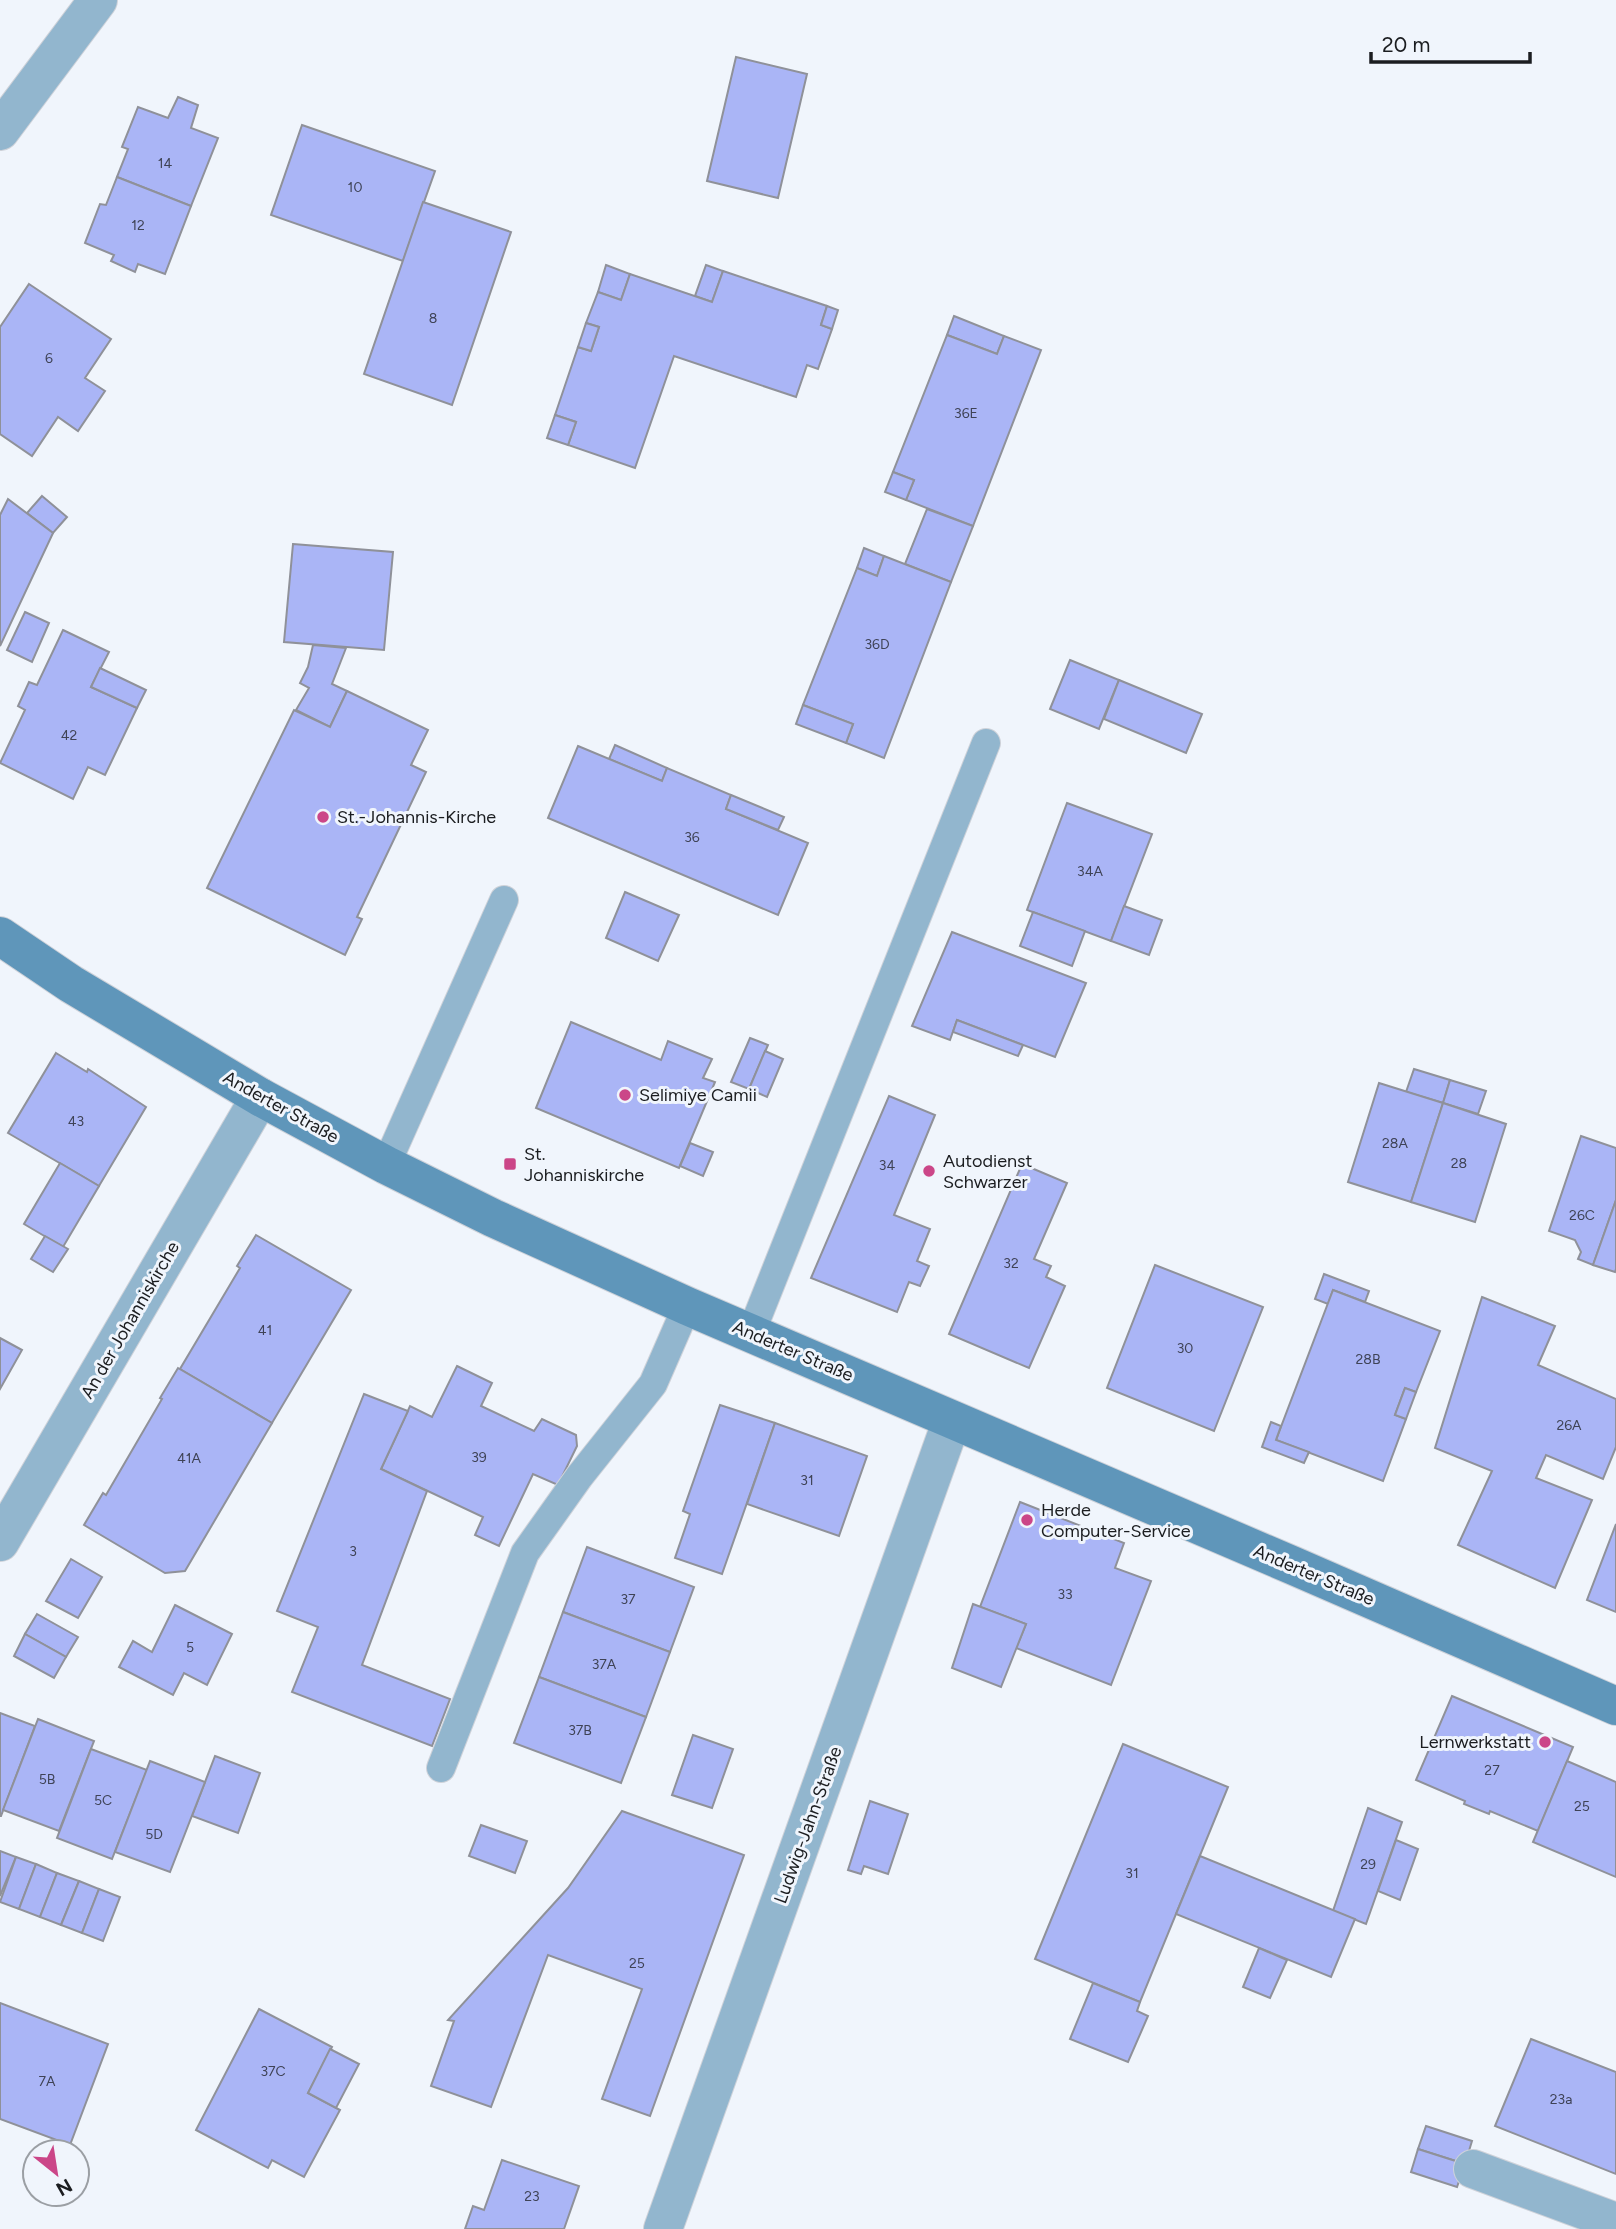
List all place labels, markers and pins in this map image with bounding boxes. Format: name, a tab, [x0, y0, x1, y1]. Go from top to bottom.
place label: St.-Johannis-Kirche	[337, 806, 496, 828]
marker: St.-Johannis-Kirche	[315, 809, 331, 825]
place label: Selimiye Camii	[639, 1084, 757, 1106]
marker: Selimiye Camii	[617, 1087, 633, 1103]
place label: St. Johanniskirche	[524, 1143, 644, 1186]
place label: Autodienst Schwarzer	[943, 1150, 1032, 1193]
marker: St. Johanniskirche	[502, 1156, 518, 1172]
marker: Autodienst Schwarzer	[921, 1163, 937, 1179]
place label: Herde Computer-Service	[1041, 1499, 1191, 1542]
marker: Herde Computer-Service	[1019, 1512, 1035, 1528]
place label: Lernwerkstatt	[1419, 1731, 1531, 1753]
marker: Lernwerkstatt	[1537, 1734, 1553, 1750]

